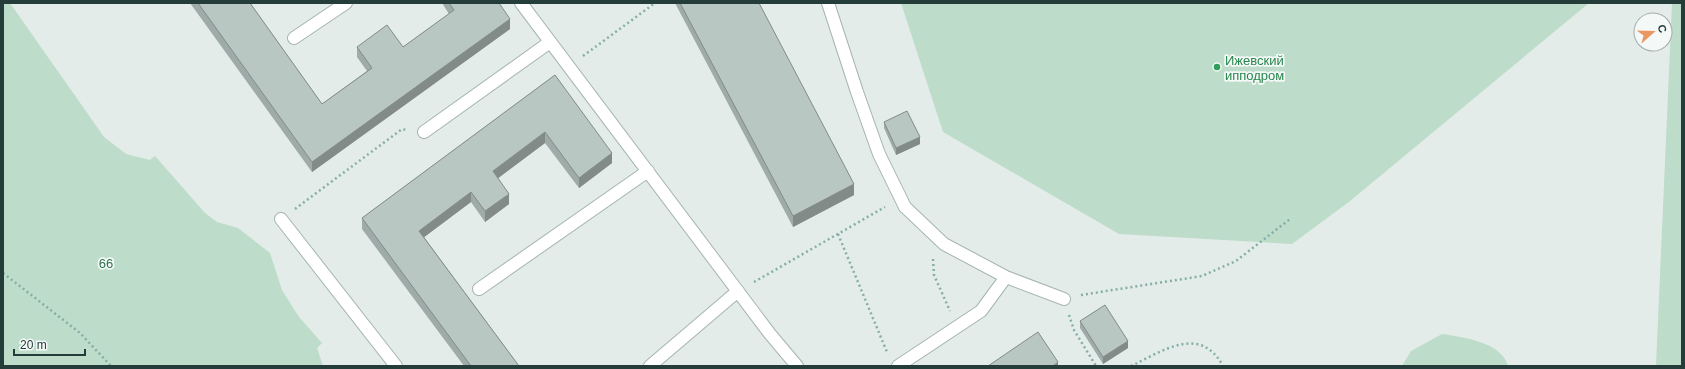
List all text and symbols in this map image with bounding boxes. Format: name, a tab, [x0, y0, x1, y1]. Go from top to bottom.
north arrow	[1633, 12, 1673, 52]
text: С	[1655, 23, 1669, 34]
place label: Ижевский ипподром	[1225, 53, 1284, 83]
marker: Ижевский ипподром	[1212, 62, 1222, 72]
park label: 66	[99, 256, 113, 271]
scale bar	[14, 331, 85, 357]
text: 20 m	[20, 338, 47, 352]

